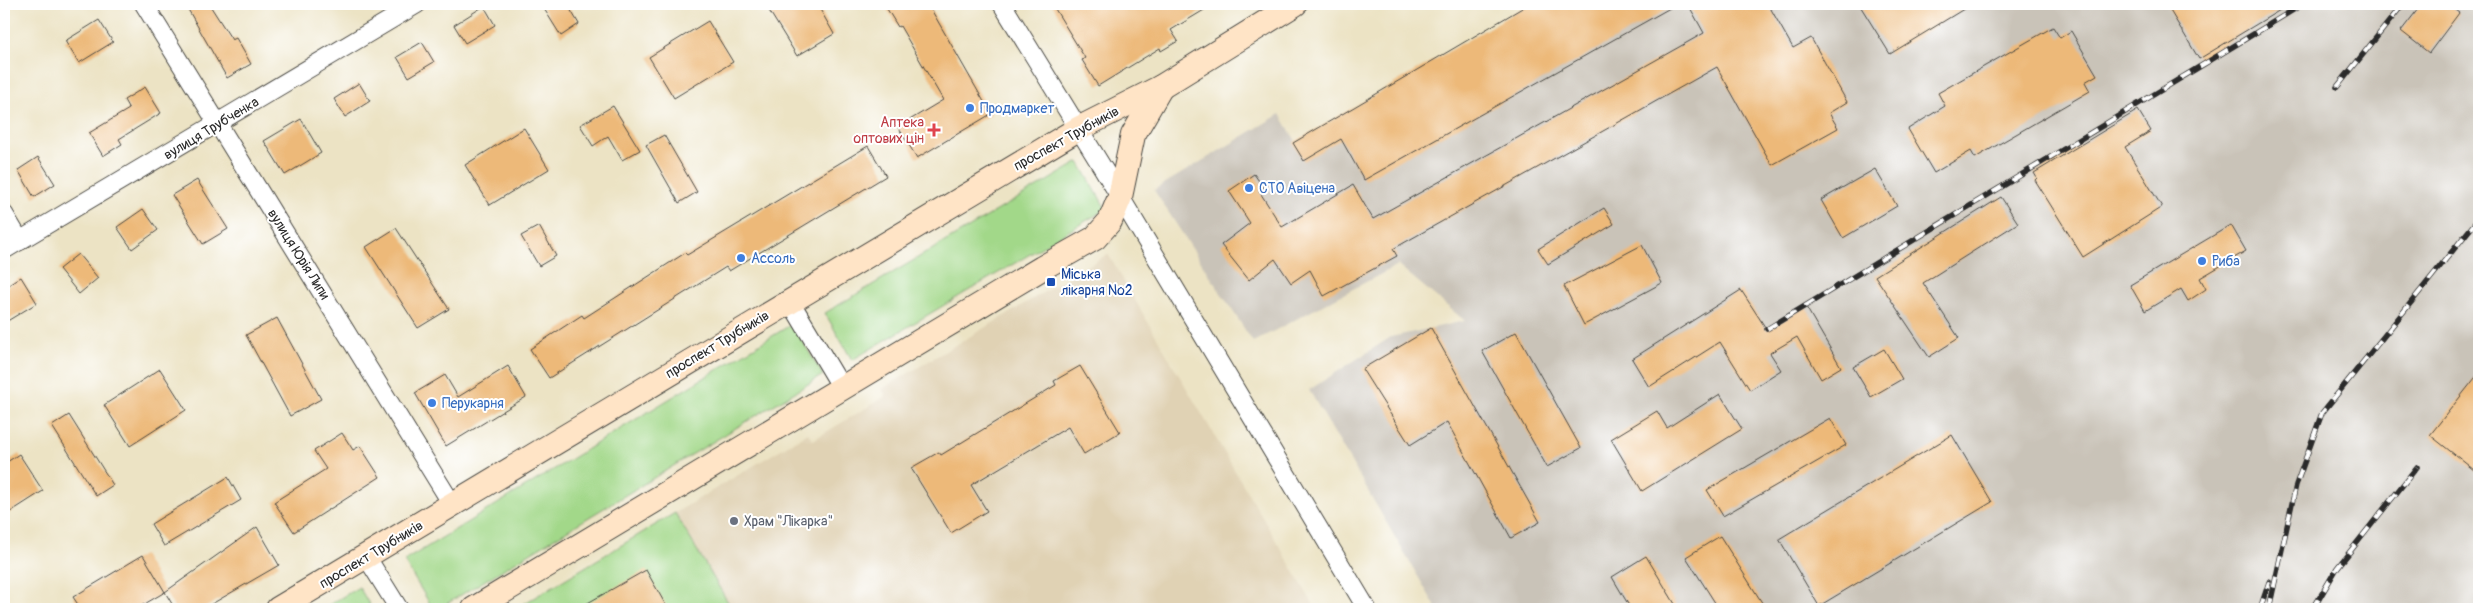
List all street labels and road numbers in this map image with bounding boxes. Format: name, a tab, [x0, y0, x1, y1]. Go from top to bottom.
street label: вулиця Трубченка	[161, 93, 262, 164]
street label: проспект Трубників	[1011, 102, 1122, 174]
street label: вулиця Юрія Липи	[264, 206, 333, 303]
street label: проспект Трубників	[662, 307, 772, 382]
street label: проспект Трубників	[316, 517, 426, 592]

